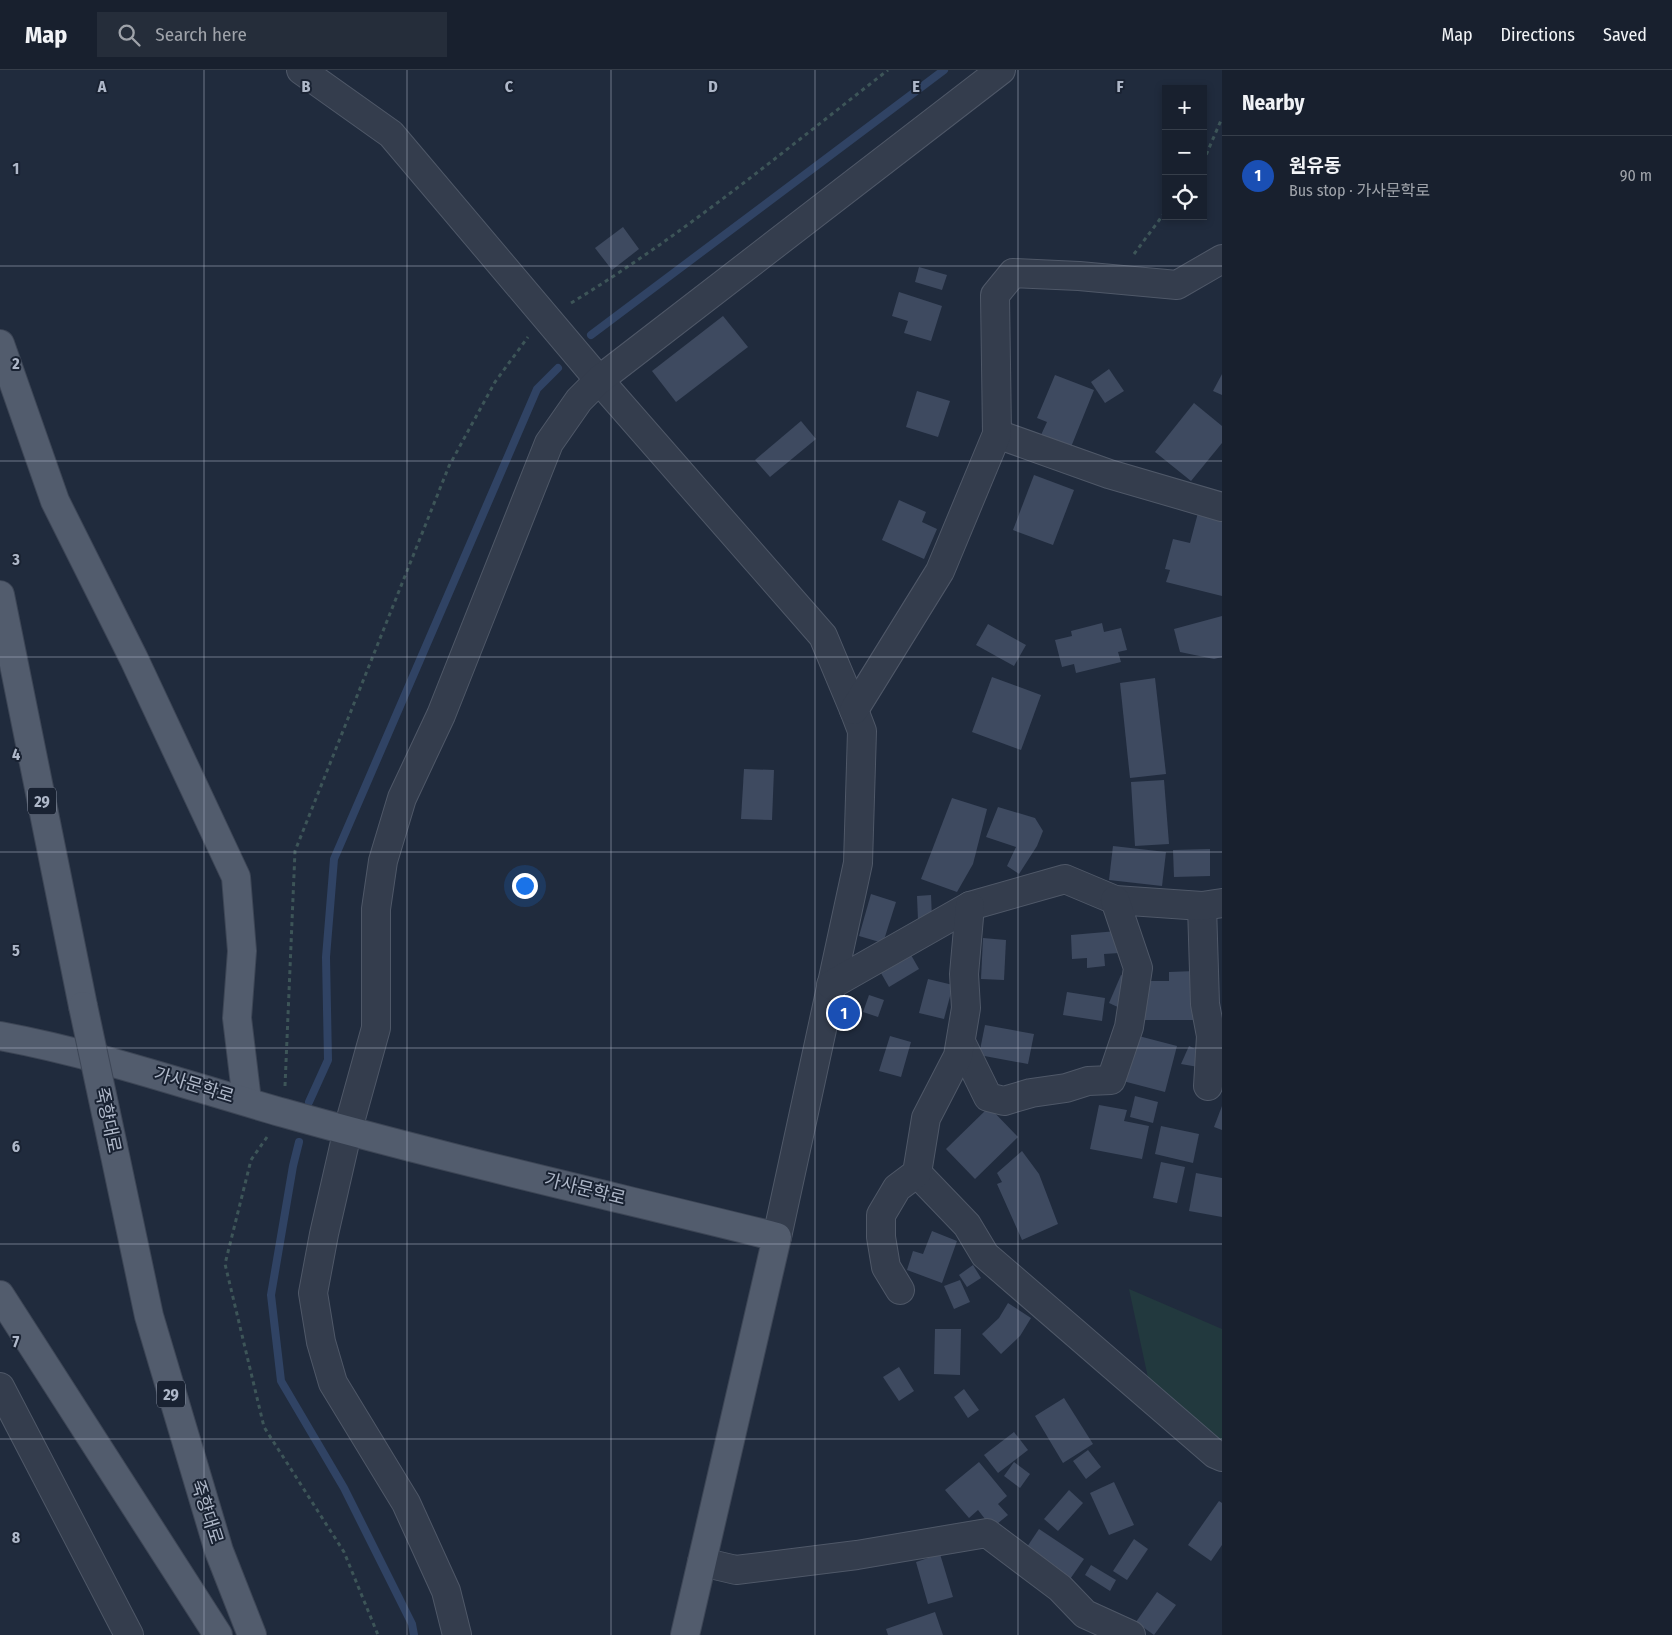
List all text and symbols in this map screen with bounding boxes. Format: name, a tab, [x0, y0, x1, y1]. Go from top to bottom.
search box	[97, 12, 447, 57]
text: Map	[25, 21, 67, 49]
icon: search	[115, 21, 143, 49]
text: Search here	[155, 23, 247, 46]
text: Map	[1441, 24, 1473, 46]
text: Directions	[1501, 24, 1575, 46]
text: Saved	[1603, 24, 1647, 46]
text: A	[97, 77, 107, 96]
text: B	[302, 77, 311, 96]
text: C	[505, 77, 514, 96]
text: D	[708, 77, 718, 96]
text: E	[912, 77, 920, 96]
text: F	[1116, 77, 1124, 96]
map controls	[1162, 85, 1207, 220]
button: +	[1162, 85, 1207, 130]
text: Nearby	[1242, 90, 1304, 116]
button: −	[1162, 130, 1207, 175]
text: 원유동	[1289, 154, 1341, 177]
text: 1	[13, 159, 19, 178]
text: 1	[1255, 166, 1261, 185]
text: 90 m	[1620, 166, 1652, 185]
button: locate	[1162, 175, 1207, 220]
text: Bus stop · 가사문학로	[1289, 181, 1430, 200]
text: 2	[11, 354, 20, 373]
text: 3	[11, 550, 20, 569]
text: 4	[12, 745, 20, 764]
road number: 29	[28, 788, 56, 814]
your location	[512, 873, 538, 899]
text: 5	[12, 941, 20, 960]
pin: 1	[828, 994, 860, 1032]
street label: 가사문학로	[151, 1062, 237, 1108]
street label: 죽향대로	[90, 1085, 126, 1155]
text: 6	[12, 1137, 20, 1156]
street label: 가사문학로	[542, 1168, 628, 1210]
text: 7	[13, 1332, 20, 1351]
road number: 29	[157, 1380, 185, 1408]
street label: 죽향대로	[186, 1477, 228, 1547]
text: 8	[12, 1528, 21, 1547]

